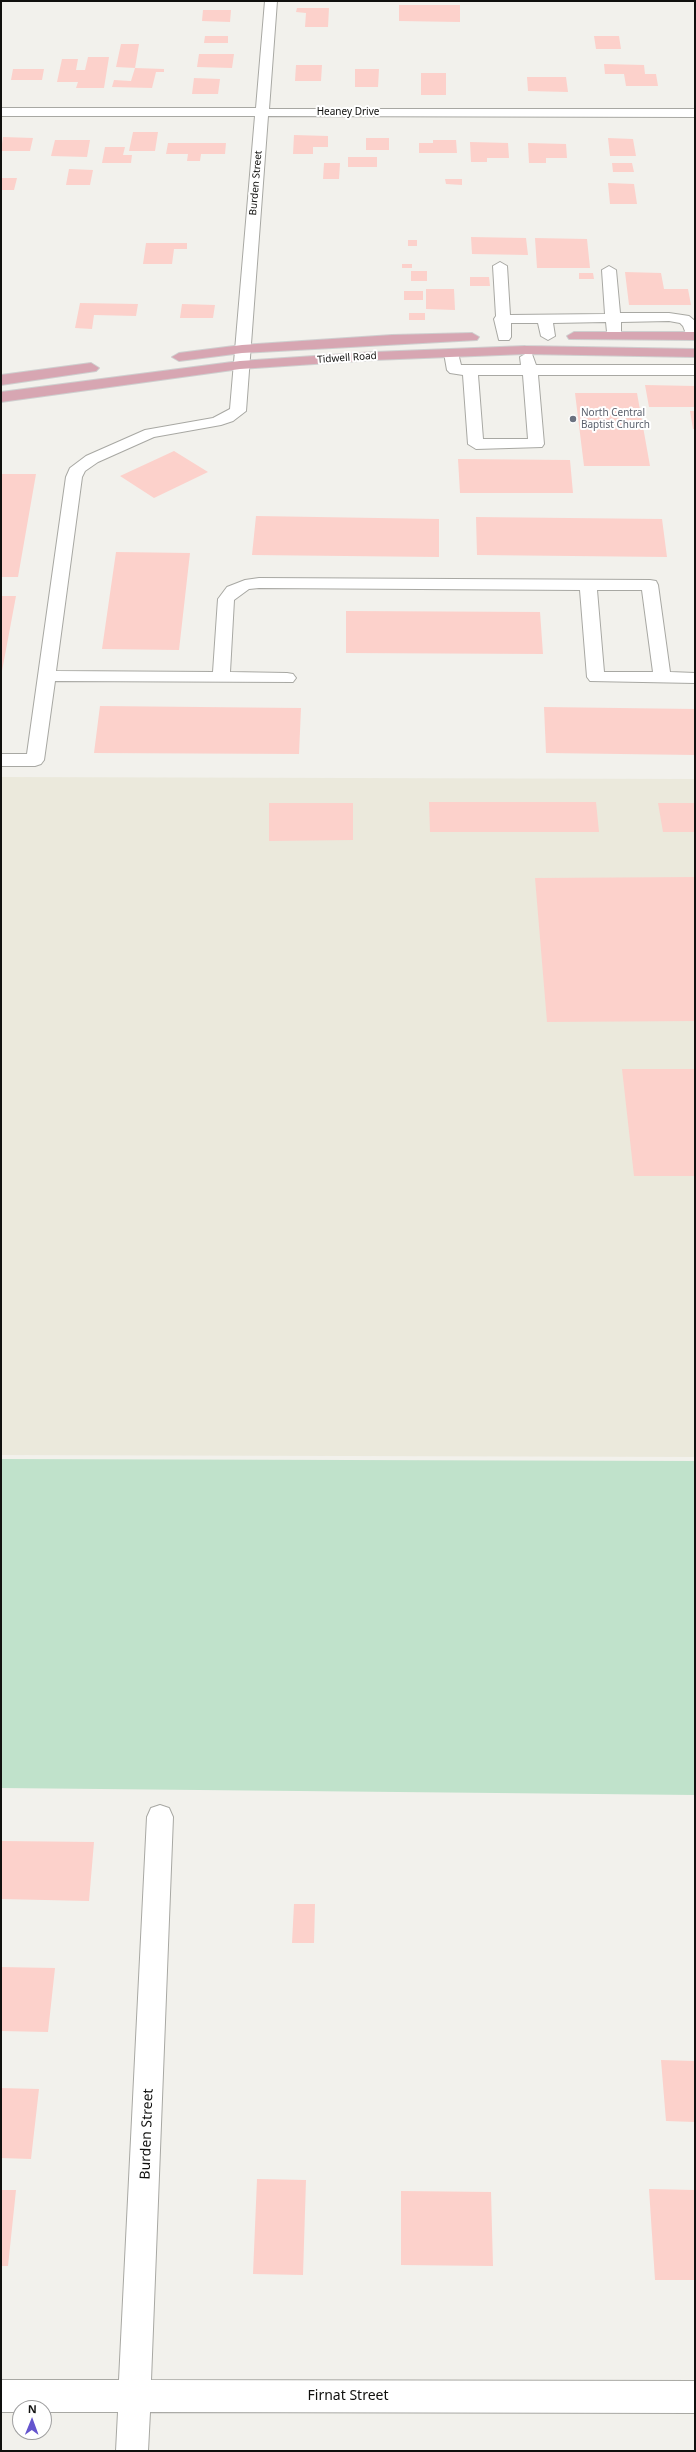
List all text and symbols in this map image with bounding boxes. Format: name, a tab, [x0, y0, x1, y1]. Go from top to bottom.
street label: Heaney Drive	[317, 106, 379, 118]
street label: Burden Street	[247, 150, 265, 216]
street label: Tidwell Road	[317, 350, 377, 366]
place label: North Central Baptist Church	[581, 407, 650, 430]
marker: North Central Baptist Church	[568, 414, 578, 424]
street label: Burden Street	[137, 2088, 157, 2180]
street label: Firnat Street	[308, 2388, 388, 2404]
north arrow	[12, 2400, 52, 2440]
text: N	[28, 2401, 37, 2416]

